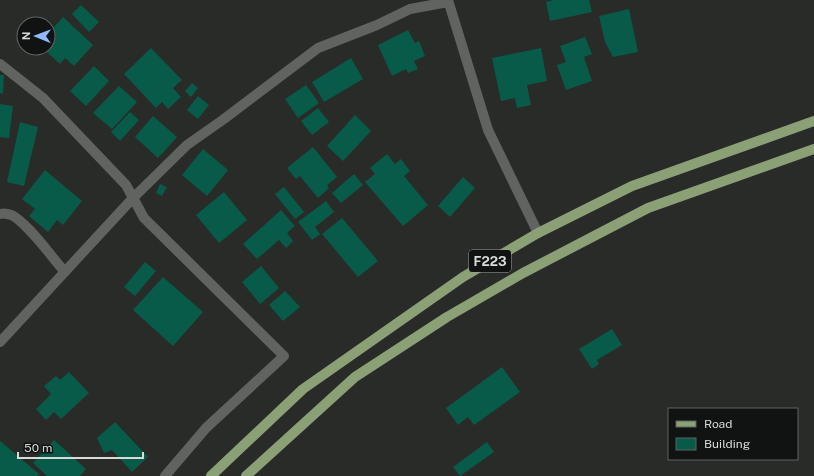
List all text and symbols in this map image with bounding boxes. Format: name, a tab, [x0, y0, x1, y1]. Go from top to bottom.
north arrow	[16, 16, 56, 56]
text: N	[20, 31, 32, 40]
road number: F223	[469, 250, 511, 272]
legend	[668, 408, 798, 460]
text: Road	[704, 417, 732, 431]
scale bar	[18, 434, 143, 460]
text: Building	[704, 437, 750, 451]
text: 50 m	[24, 441, 52, 455]

